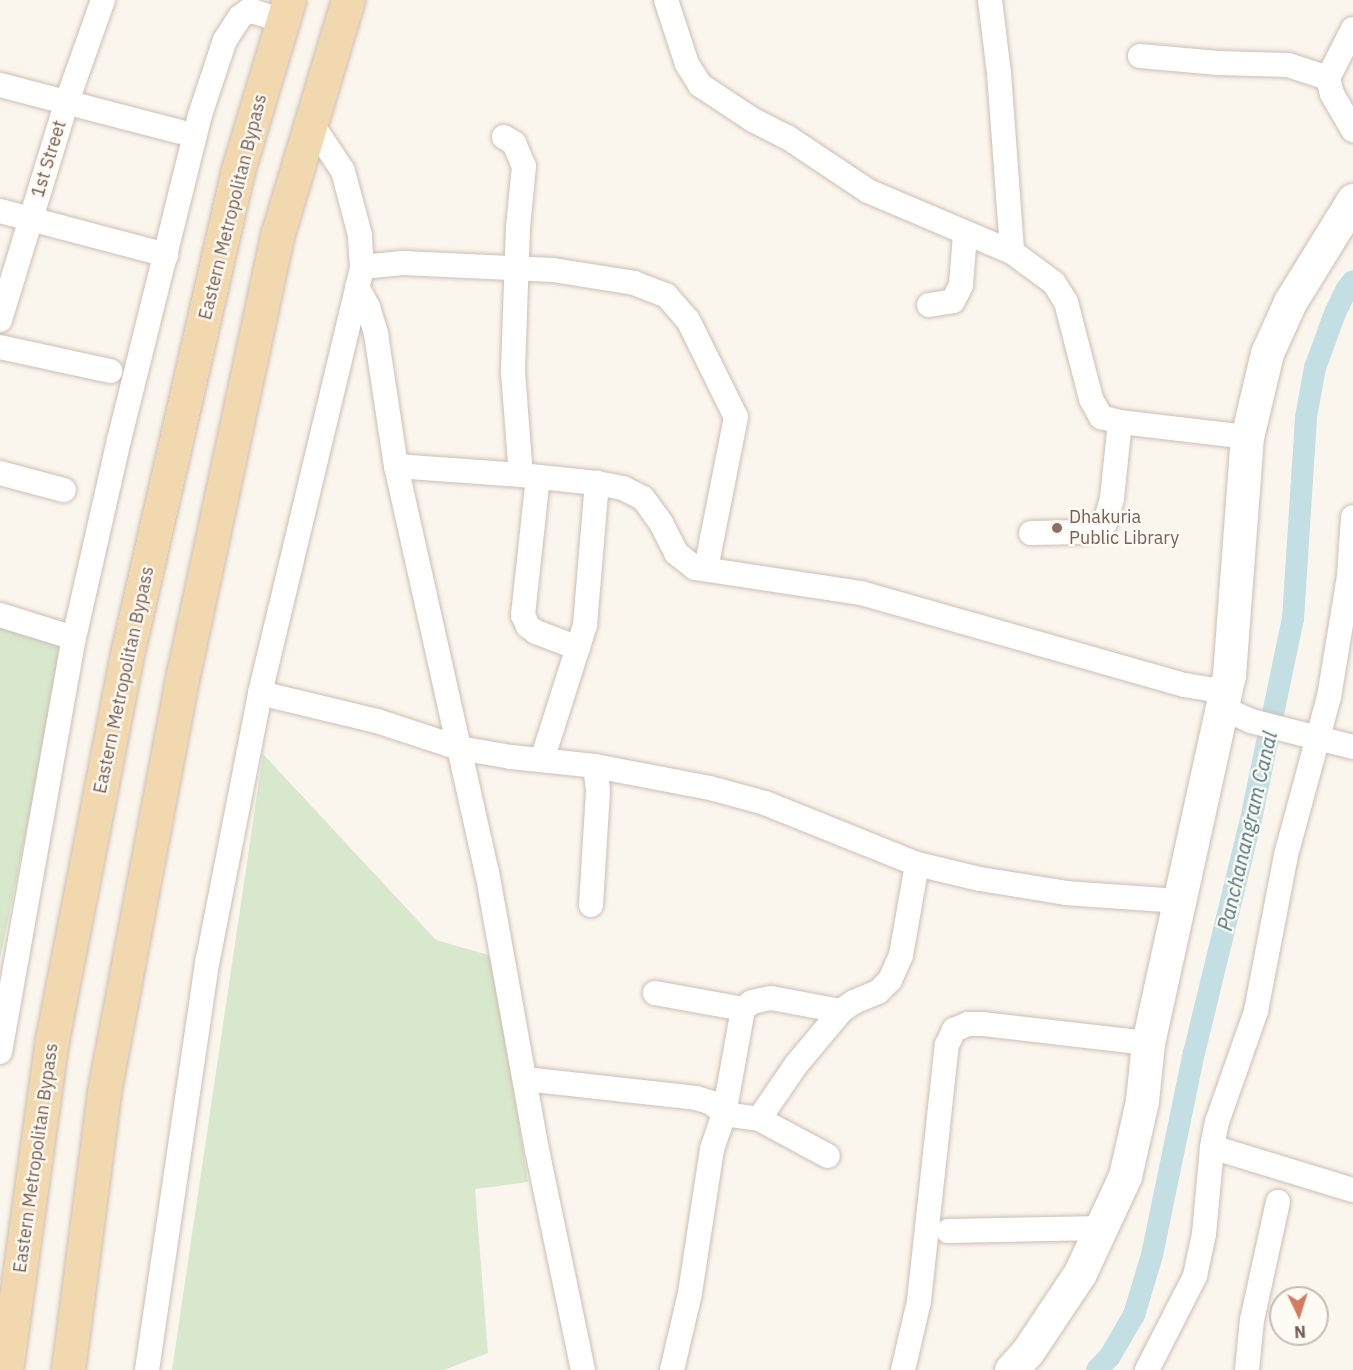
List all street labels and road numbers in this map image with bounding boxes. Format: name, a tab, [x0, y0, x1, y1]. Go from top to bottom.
street label: Eastern Metropolitan Bypass	[194, 92, 272, 322]
street label: 1st Street	[27, 118, 71, 200]
street label: Eastern Metropolitan Bypass	[89, 564, 159, 796]
street label: Eastern Metropolitan Bypass	[9, 1042, 63, 1274]

